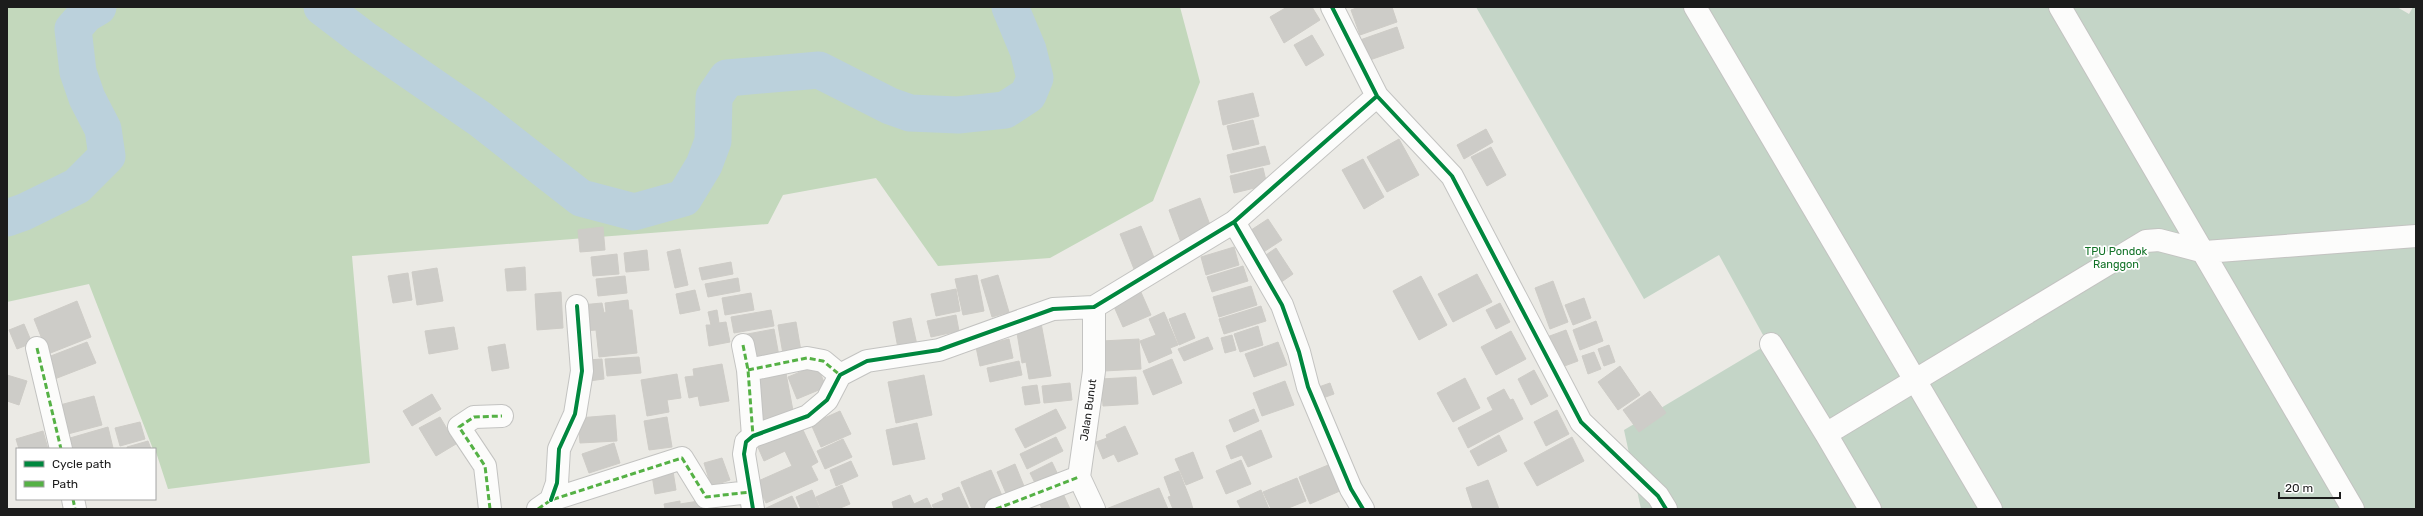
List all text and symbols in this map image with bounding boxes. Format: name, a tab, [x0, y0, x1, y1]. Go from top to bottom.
park label: TPU Pondok Ranggon	[2085, 245, 2147, 271]
street label: Jalan Bunut	[1078, 377, 1099, 442]
legend	[16, 448, 156, 500]
text: Cycle path	[52, 457, 111, 471]
scale bar	[2279, 474, 2340, 500]
text: Path	[52, 477, 78, 491]
text: 20 m	[2285, 481, 2313, 495]

